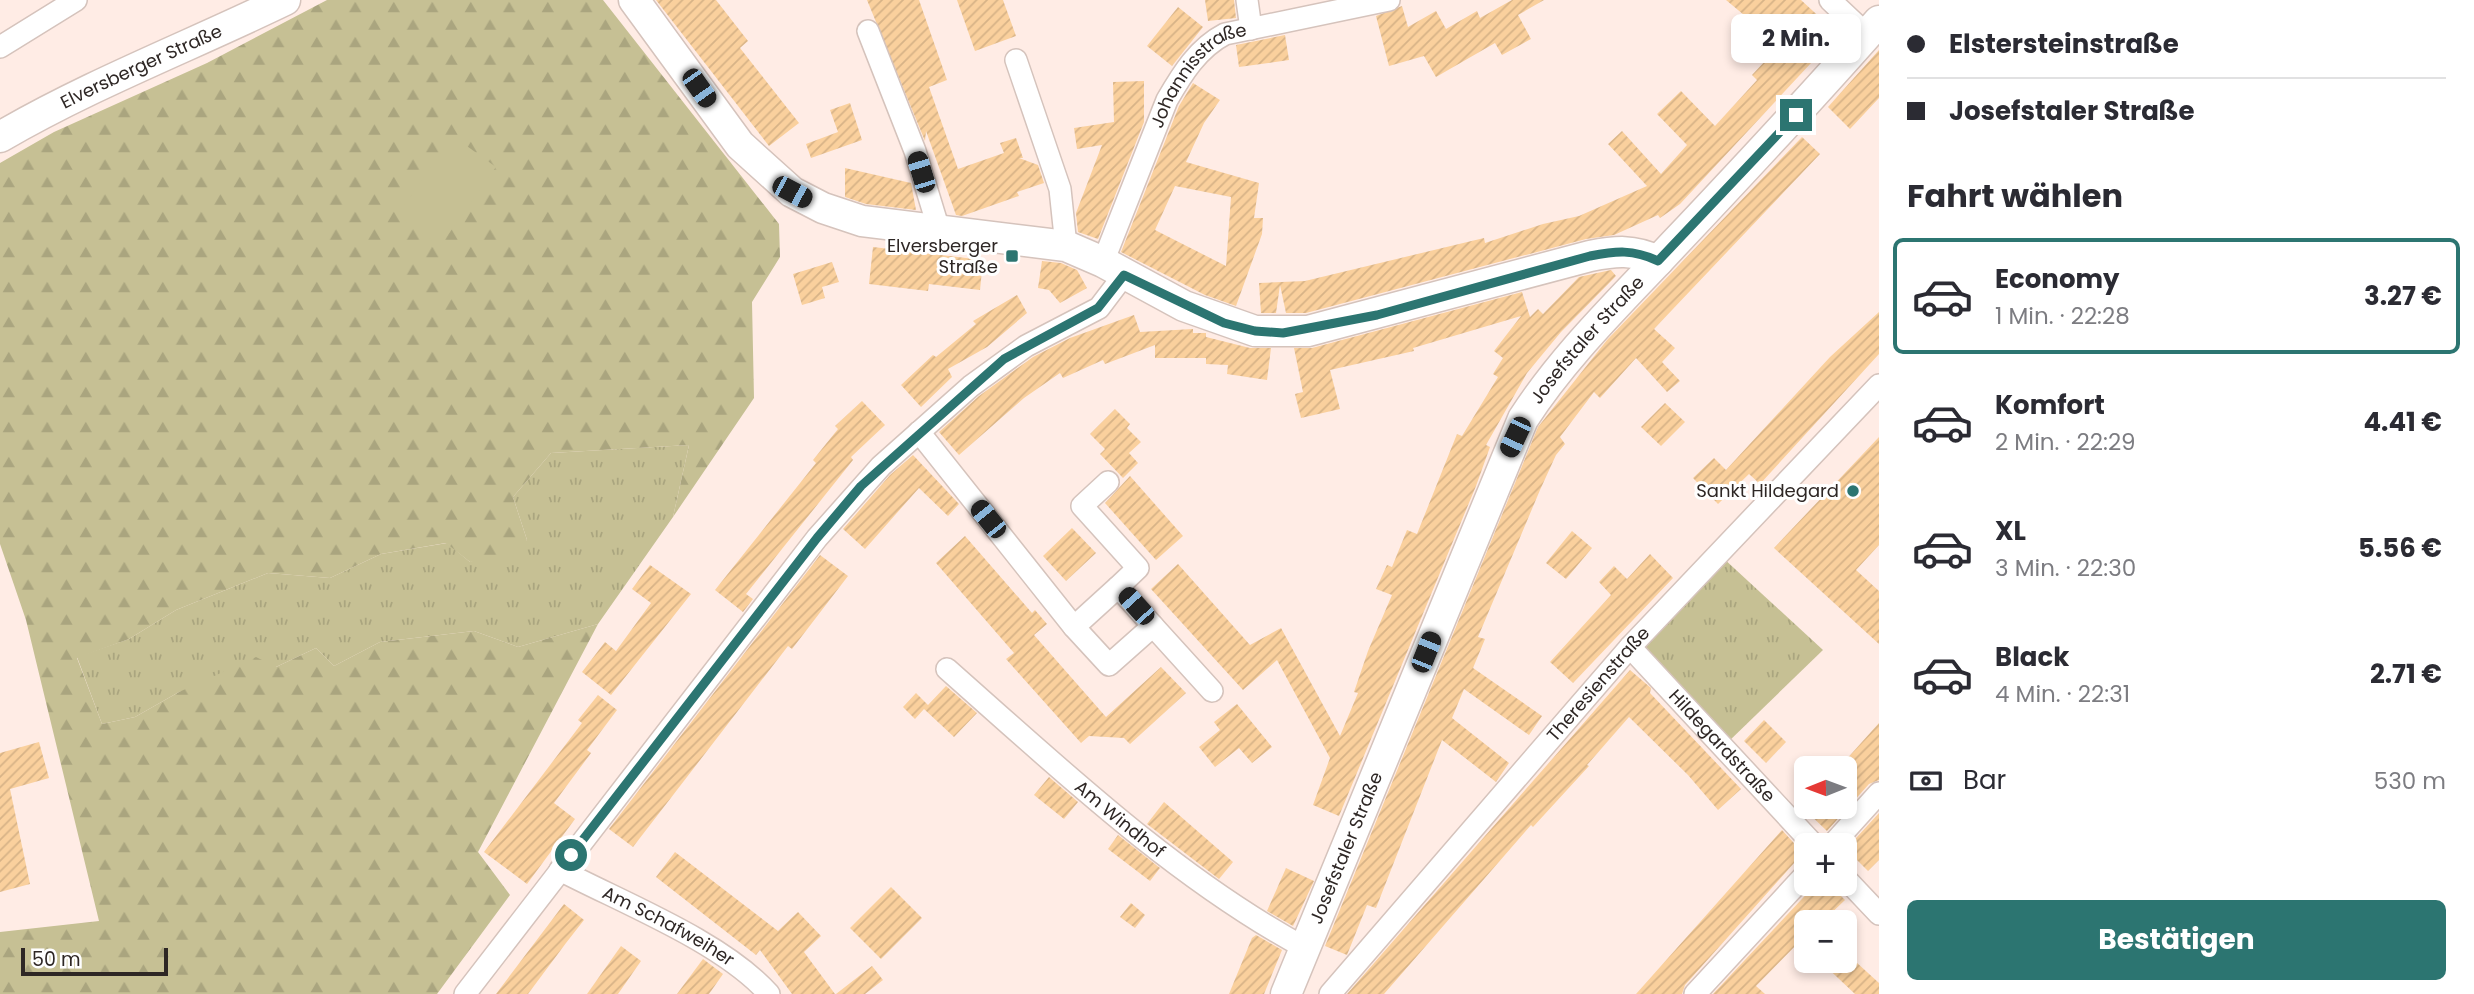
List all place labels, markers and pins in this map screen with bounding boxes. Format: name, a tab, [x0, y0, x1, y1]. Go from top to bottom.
place label: Elversberger Straße	[887, 233, 998, 279]
marker: Elversberger Straße	[1004, 248, 1020, 264]
place label: Sankt Hildegard	[1696, 478, 1839, 503]
marker: Sankt Hildegard	[1845, 483, 1861, 499]

